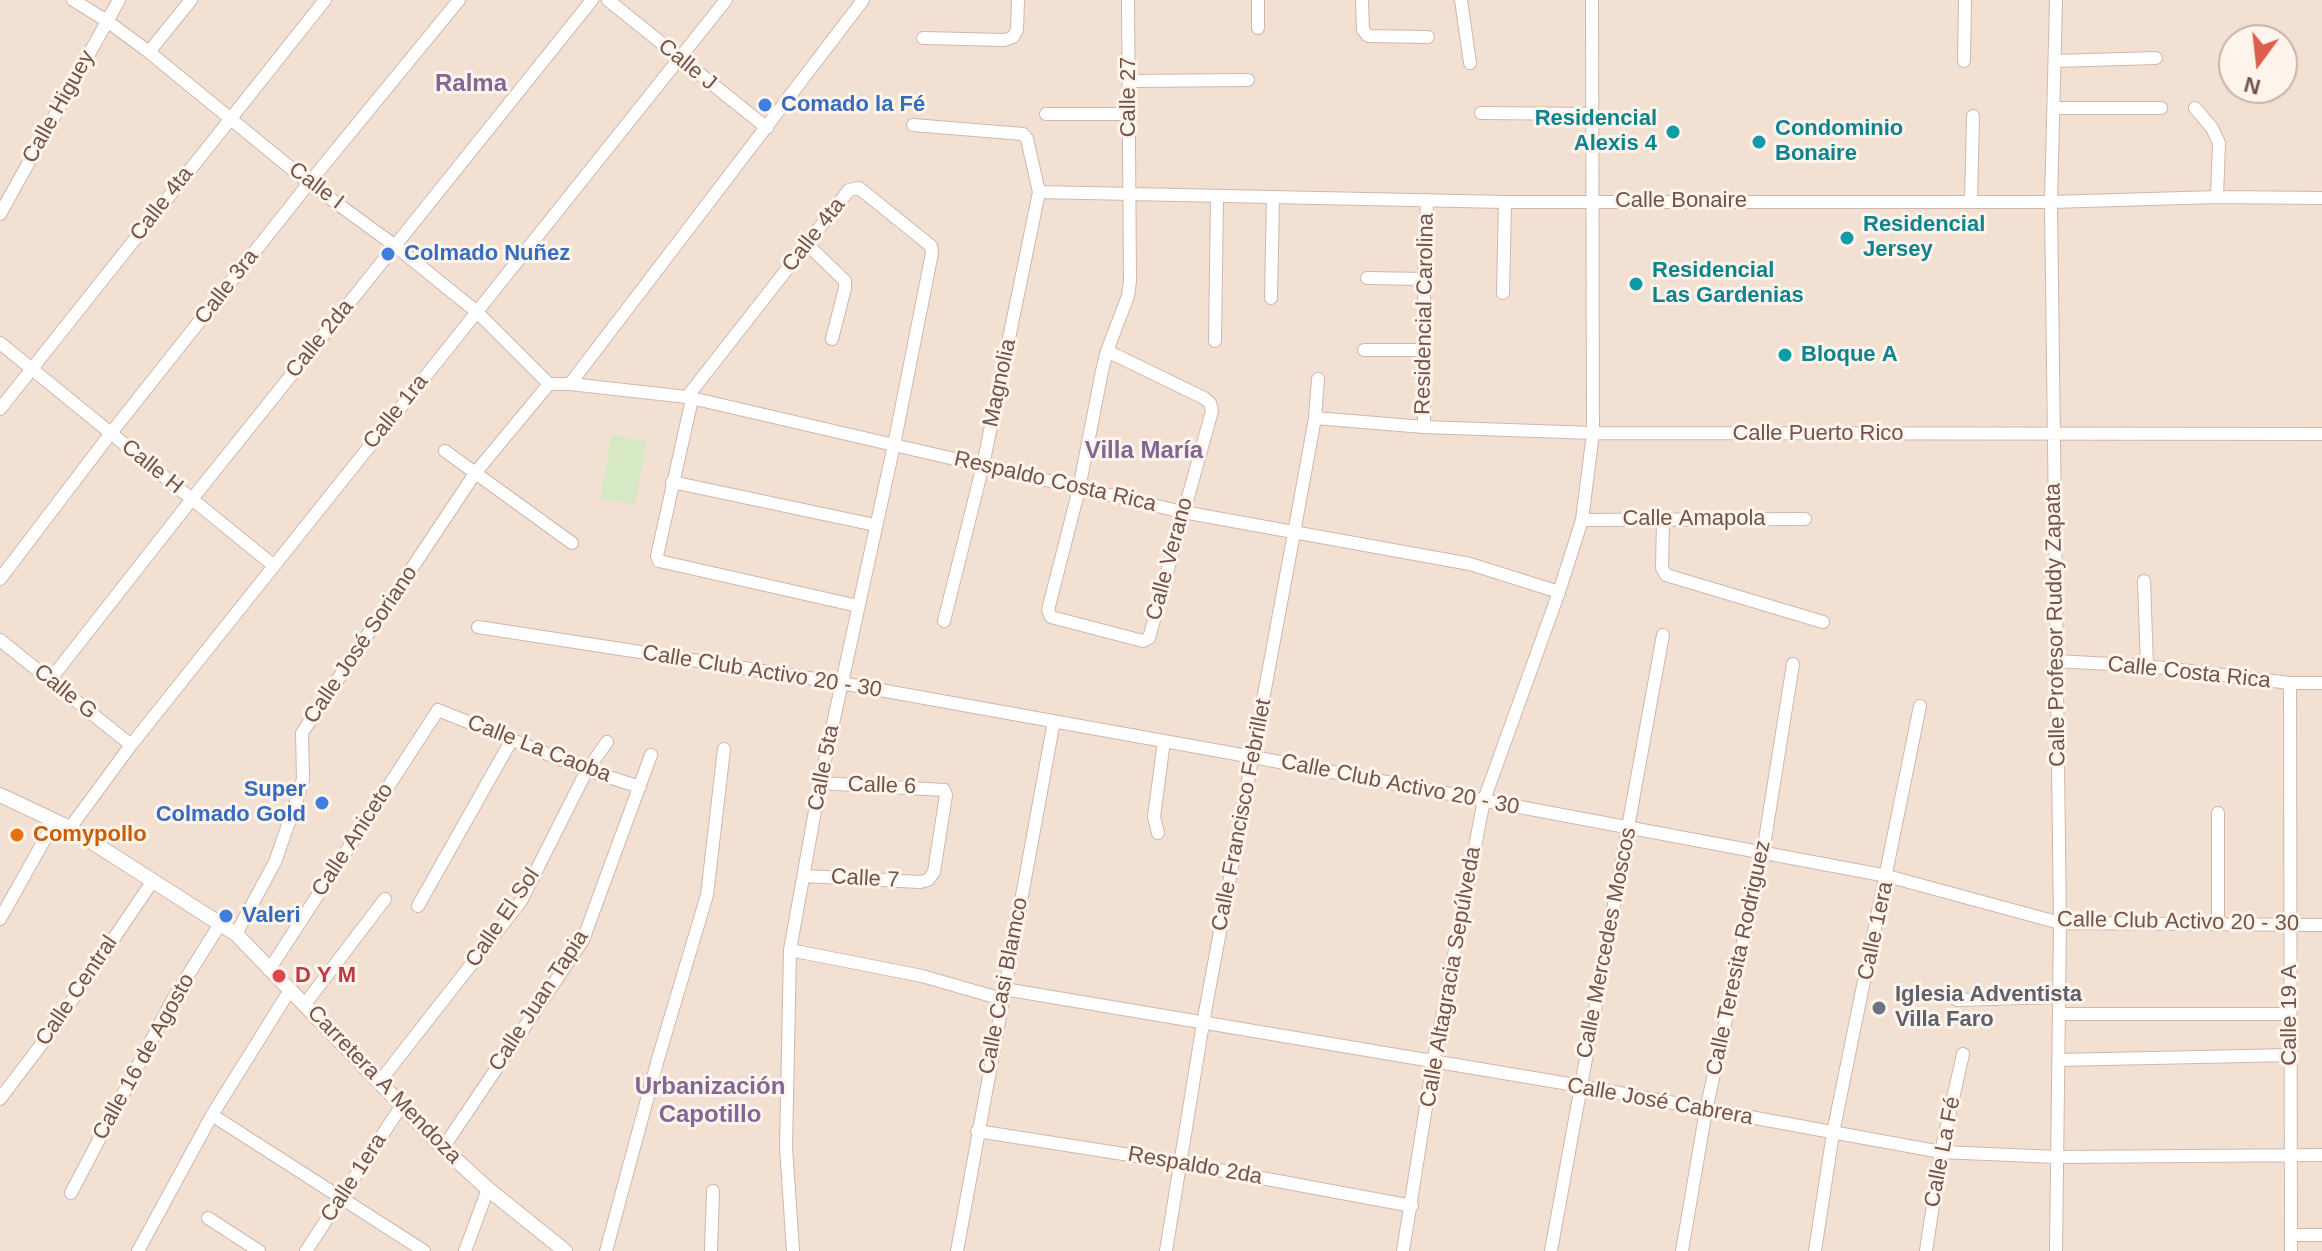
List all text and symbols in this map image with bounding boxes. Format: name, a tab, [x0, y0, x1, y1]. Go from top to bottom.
north arrow	[2218, 24, 2298, 104]
street label: Calle J	[653, 34, 721, 96]
street label: Calle Higuey	[17, 46, 101, 168]
street label: Calle 27	[1116, 57, 1142, 137]
district label: Ralma	[435, 70, 507, 98]
text: N	[2241, 72, 2263, 100]
place label: Comado la Fé	[781, 92, 925, 118]
marker: Comado la Fé	[756, 96, 774, 114]
place label: Residencial Alexis 4	[1535, 106, 1657, 158]
place label: Condominio Bonaire	[1775, 116, 1903, 168]
marker: Residencial Alexis 4	[1664, 123, 1682, 141]
marker: Condominio Bonaire	[1750, 133, 1768, 151]
street label: Calle I	[283, 157, 349, 215]
street label: Calle 4ta	[125, 162, 199, 246]
street label: Calle Bonaire	[1615, 188, 1747, 214]
street label: Calle 4ta	[777, 193, 851, 277]
place label: Residencial Jersey	[1863, 212, 1985, 264]
street label: Residencial Carolina	[1410, 213, 1440, 415]
marker: Residencial Jersey	[1838, 229, 1856, 247]
place label: Colmado Nuñez	[404, 241, 570, 267]
street label: Calle 3ra	[189, 244, 265, 330]
marker: Colmado Nuñez	[379, 245, 397, 263]
place label: Residencial Las Gardenias	[1652, 258, 1804, 310]
marker: Residencial Las Gardenias	[1627, 275, 1645, 293]
street label: Calle 2da	[280, 295, 360, 383]
street label: Magnolia	[978, 337, 1022, 429]
place label: Bloque A	[1801, 342, 1898, 368]
marker: Bloque A	[1776, 346, 1794, 364]
street label: Calle 1ra	[358, 369, 434, 455]
street label: Calle Puerto Rico	[1732, 421, 1904, 447]
street label: Calle H	[116, 434, 188, 500]
district label: Villa María	[1085, 437, 1203, 465]
street label: Respaldo Costa Rica	[951, 446, 1159, 518]
street label: Calle Profesor Ruddy Zapata	[2040, 483, 2072, 767]
street label: Calle Verano	[1141, 495, 1199, 623]
street label: Calle Amapola	[1622, 506, 1766, 532]
street label: Calle José Soriano	[298, 561, 424, 729]
street label: Calle Club Activo 20 - 30	[640, 640, 884, 704]
street label: Calle Costa Rica	[2106, 651, 2272, 695]
street label: Calle G	[28, 659, 102, 725]
street label: Calle Francisco Febrillet	[1207, 697, 1277, 933]
street label: Calle La Caoba	[463, 710, 615, 788]
street label: Calle 5ta	[803, 723, 845, 813]
street label: Calle Club Activo 20 - 30	[1279, 749, 1521, 821]
street label: Calle 6	[847, 772, 917, 800]
place label: Super Colmado Gold	[156, 777, 306, 828]
street label: Calle Aniceto	[307, 778, 399, 902]
marker: Super Colmado Gold	[313, 794, 331, 812]
place label: Comypollo	[33, 822, 147, 848]
street label: Calle Mercedes Moscos	[1572, 825, 1642, 1061]
marker: Comypollo	[8, 826, 26, 844]
street label: Calle Teresita Rodriguez	[1701, 838, 1777, 1078]
street label: Calle Altagracia Sepúlveda	[1415, 845, 1487, 1109]
street label: Calle El Sol	[460, 863, 546, 973]
street label: Calle 7	[830, 864, 900, 894]
street label: Calle 1era	[1853, 879, 1899, 983]
street label: Calle Casi Blamco	[974, 895, 1034, 1077]
place label: Valeri	[242, 903, 301, 929]
marker: Valeri	[217, 907, 235, 925]
street label: Calle Club Activo 20 - 30	[2057, 907, 2299, 937]
street label: Calle Juan Tapia	[484, 926, 594, 1076]
street label: Calle Central	[31, 931, 123, 1051]
place label: D Y M	[295, 963, 356, 989]
street label: Calle 19 A	[2277, 964, 2303, 1066]
marker: D Y M	[270, 967, 288, 985]
street label: Calle 16 de Agosto	[87, 969, 201, 1145]
place label: Iglesia Adventista Villa Faro	[1895, 982, 2082, 1034]
marker: Iglesia Adventista Villa Faro	[1870, 999, 1888, 1017]
street label: Carretera A Mendoza	[301, 1000, 467, 1170]
district label: Urbanización Capotillo	[635, 1073, 785, 1129]
street label: Calle José Cabrera	[1565, 1073, 1755, 1131]
street label: Calle La Fé	[1919, 1094, 1967, 1210]
street label: Calle 1era	[316, 1129, 392, 1227]
street label: Respaldo 2da	[1126, 1141, 1264, 1191]

